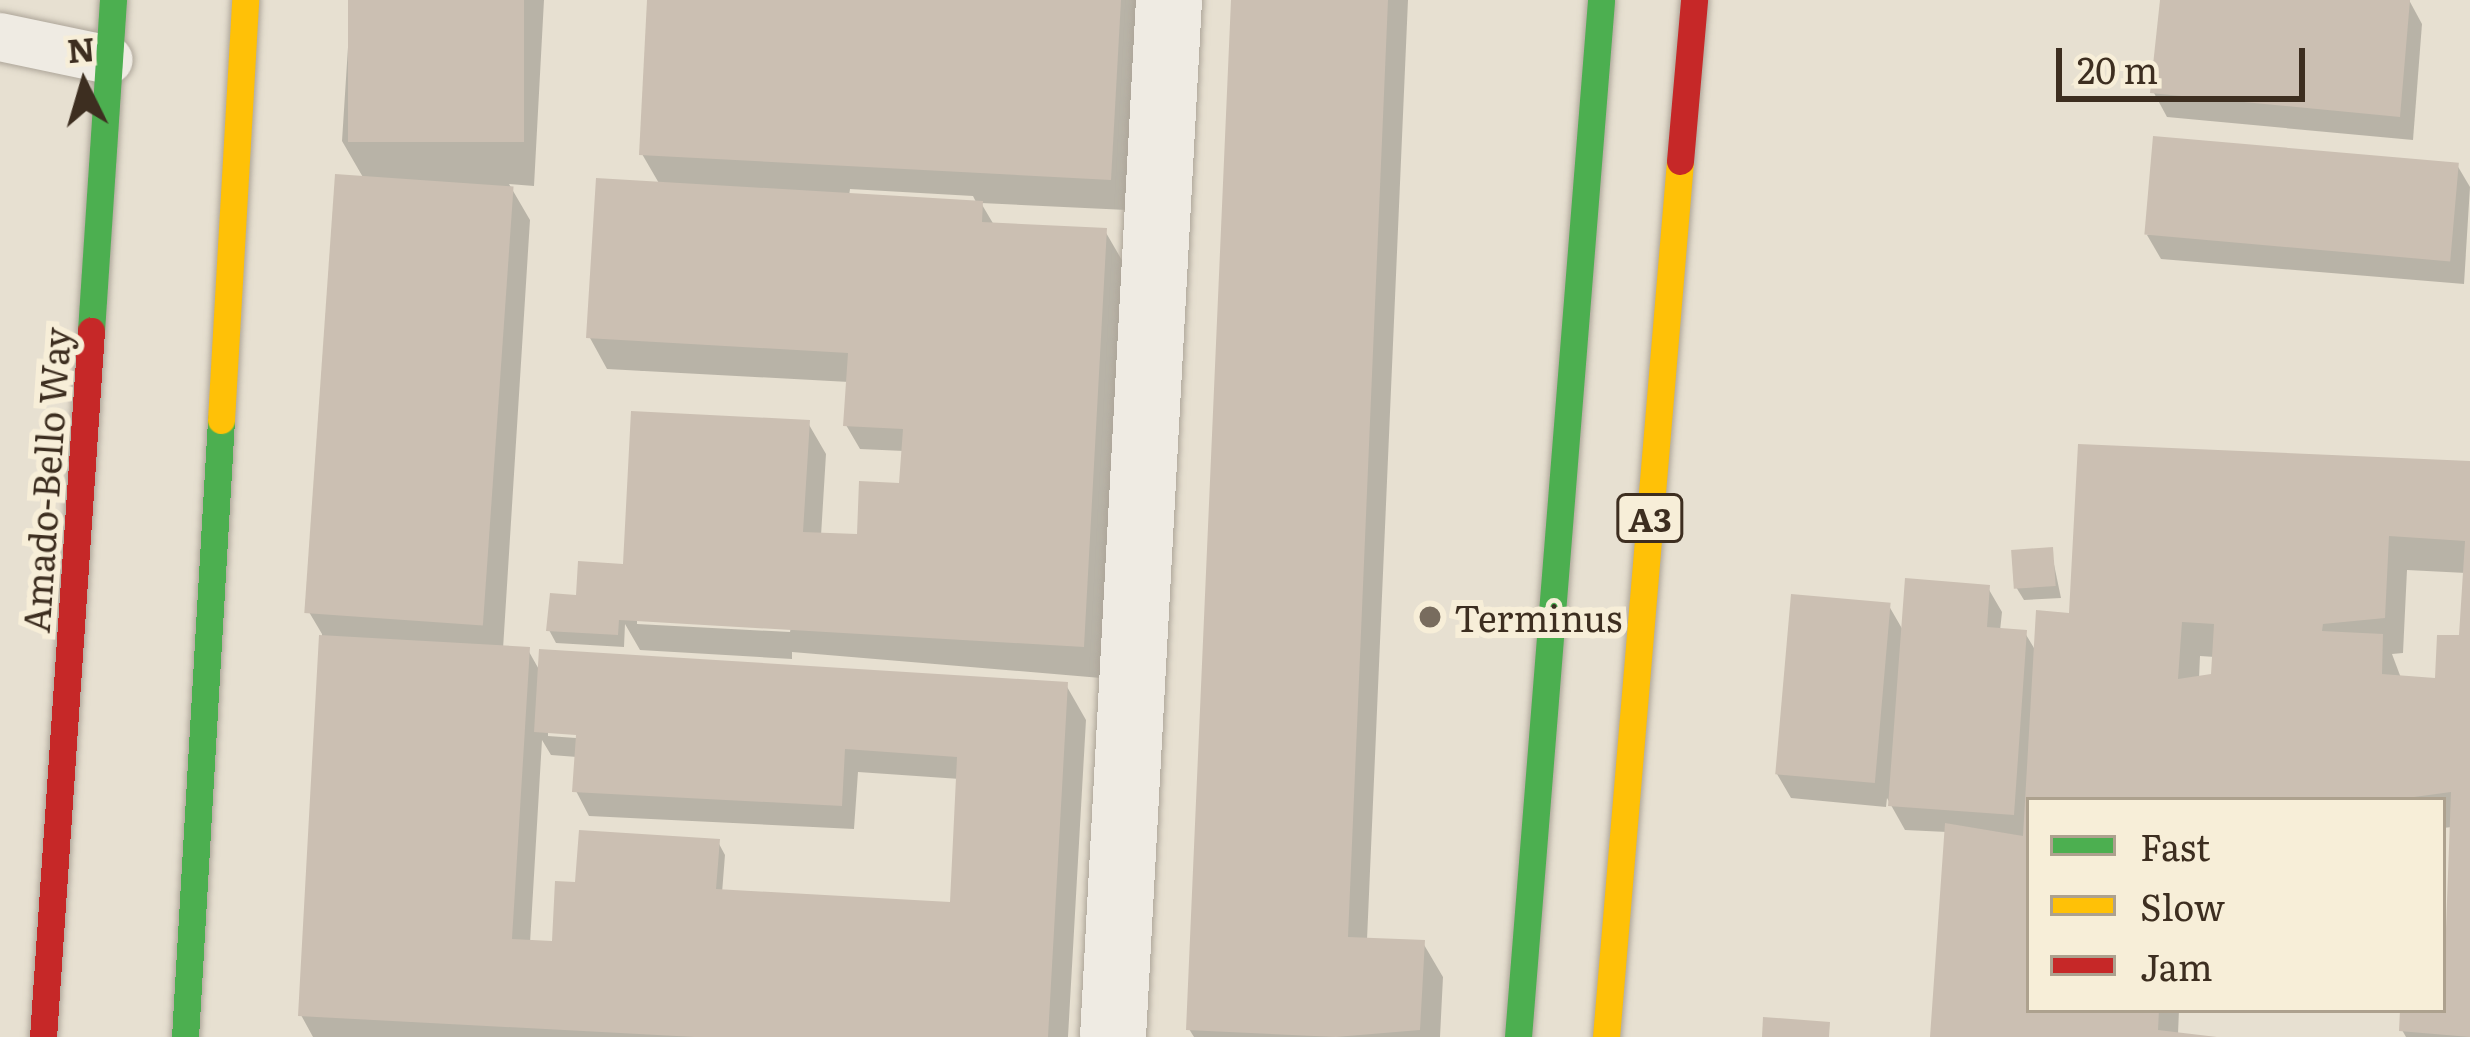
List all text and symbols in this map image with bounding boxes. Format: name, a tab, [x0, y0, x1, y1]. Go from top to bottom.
text: N	[65, 22, 97, 73]
north arrow	[24, 24, 144, 144]
scale bar	[2062, 24, 2311, 98]
text: 20 m	[2077, 42, 2158, 95]
street label: Amado-Bello Way	[13, 326, 77, 634]
road number: A3	[1614, 491, 1686, 545]
place label: Terminus	[1454, 595, 1622, 639]
marker: Terminus	[1417, 604, 1443, 630]
legend	[2026, 797, 2446, 1013]
text: Fast	[2140, 819, 2210, 872]
text: Slow	[2140, 879, 2225, 932]
text: Jam	[2140, 939, 2213, 992]

